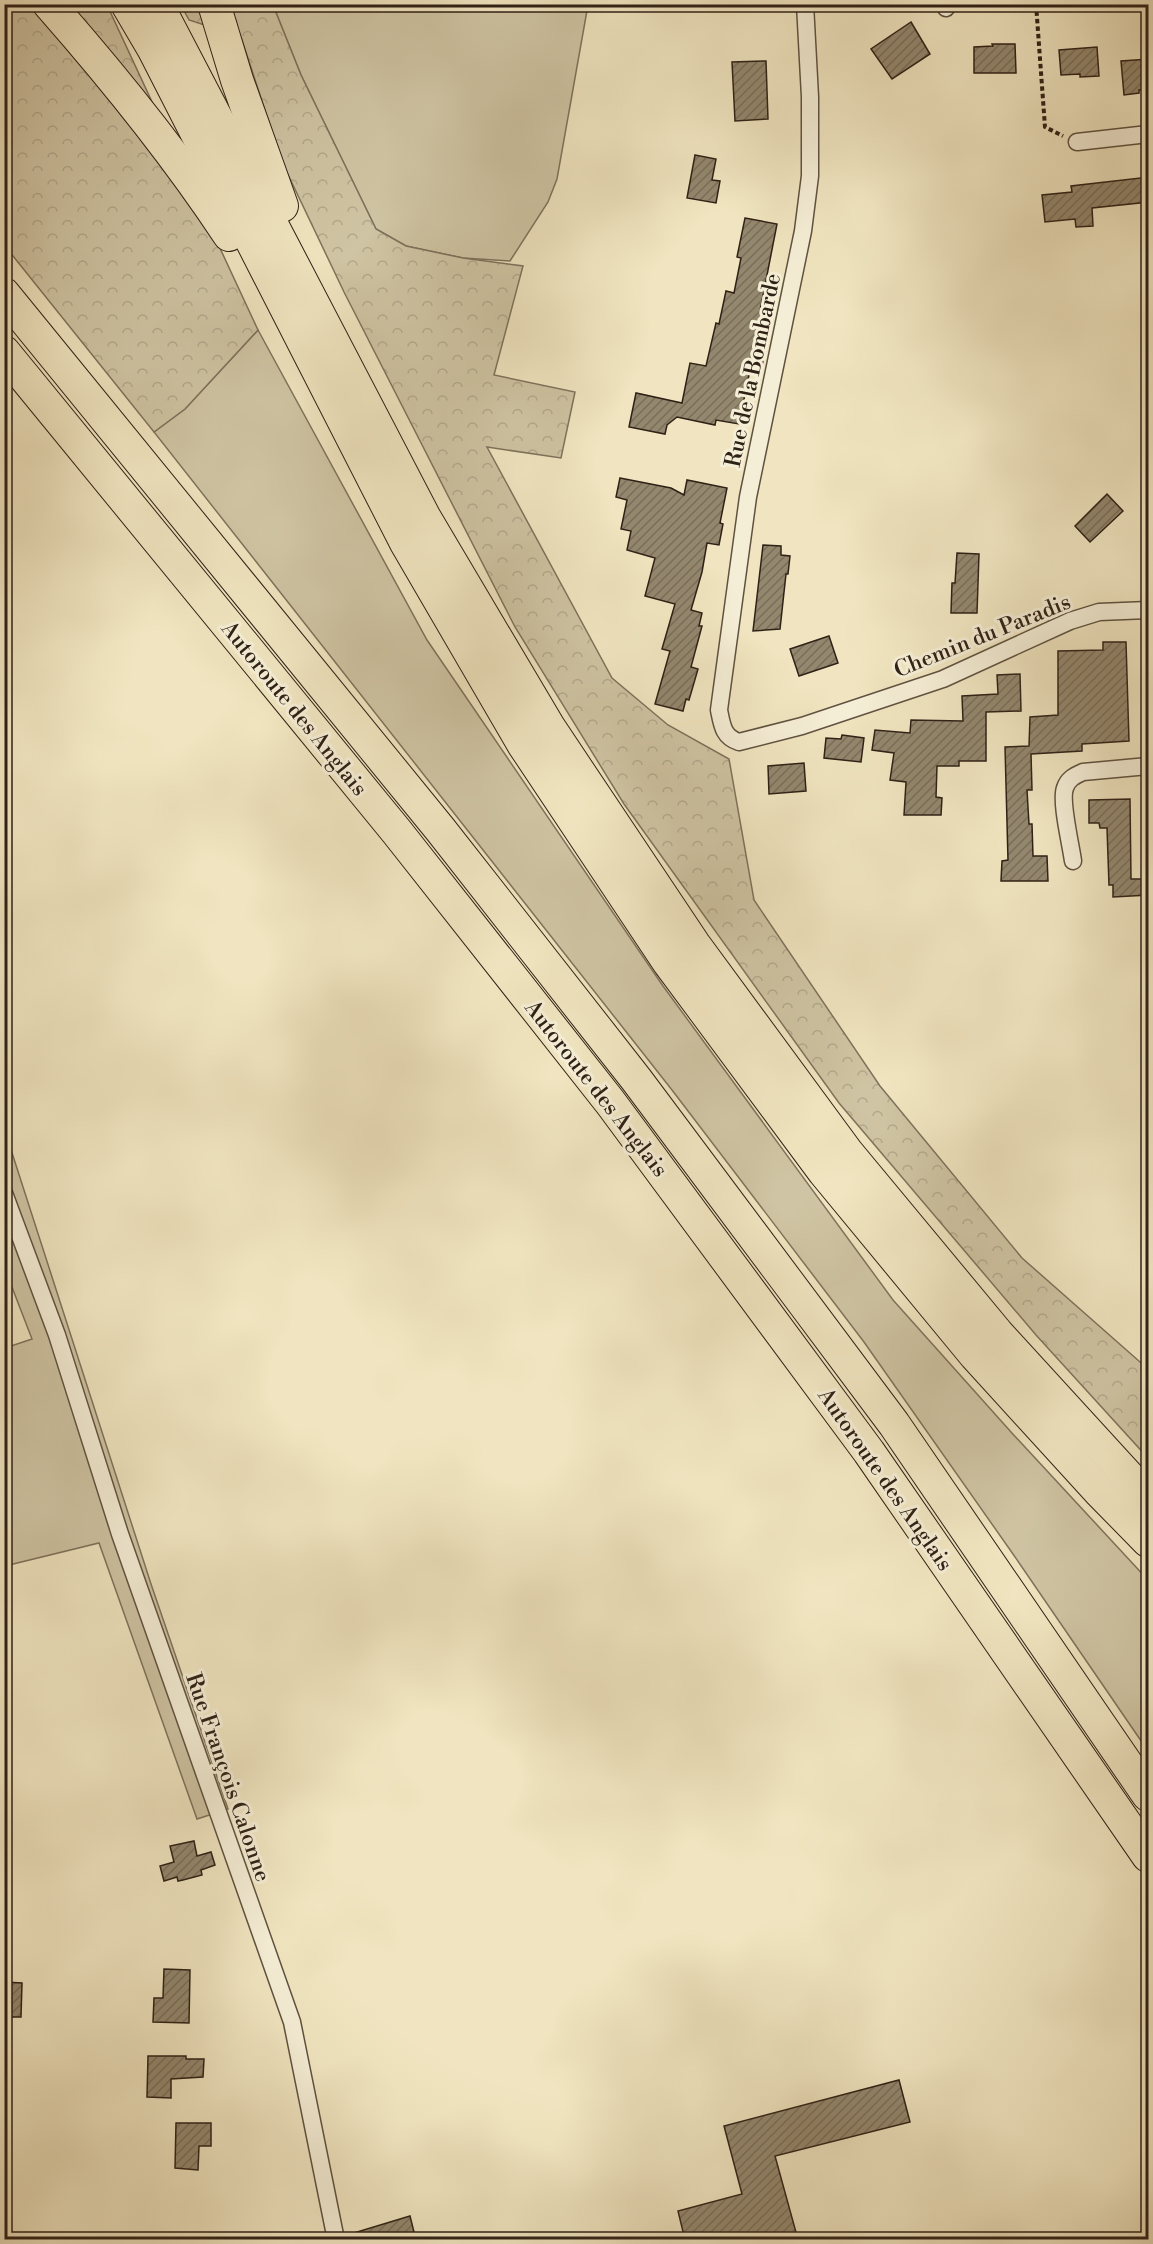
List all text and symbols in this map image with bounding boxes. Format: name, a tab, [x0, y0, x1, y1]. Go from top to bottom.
street label: Rue de la Bombarde	[720, 271, 787, 470]
street label: Chemin du Paradis	[890, 589, 1075, 684]
street label: Autoroute des Anglais	[215, 615, 373, 802]
street label: Autoroute des Anglais	[518, 994, 673, 1183]
street label: Autoroute des Anglais	[811, 1383, 958, 1576]
street label: Rue François Calonne	[179, 1670, 276, 1885]

